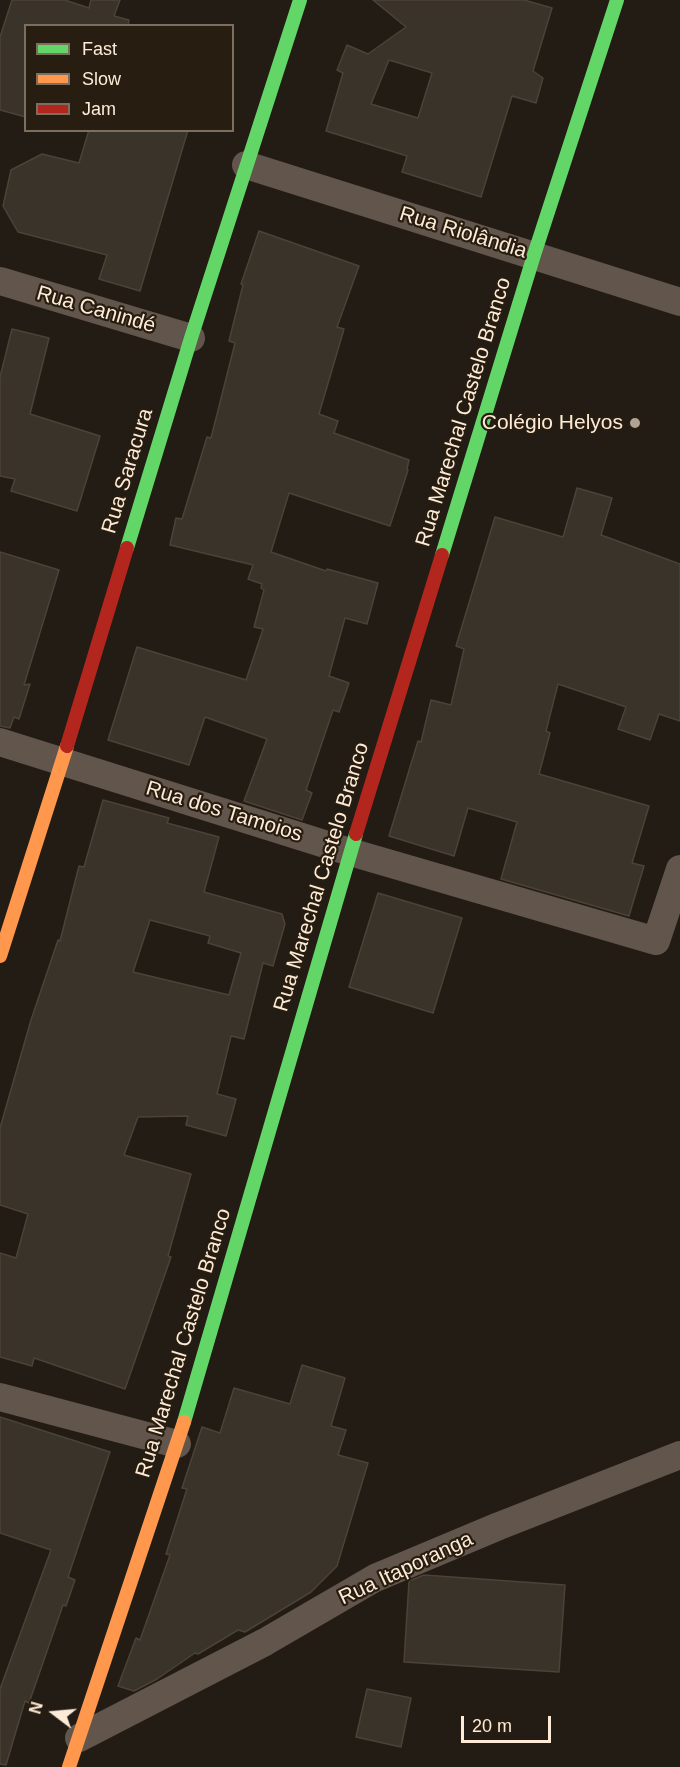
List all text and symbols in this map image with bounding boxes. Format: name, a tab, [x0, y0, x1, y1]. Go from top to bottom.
legend	[24, 24, 234, 132]
text: Fast	[82, 39, 117, 59]
text: Slow	[82, 69, 121, 89]
text: Jam	[82, 99, 116, 119]
street label: Rua Riolândia	[396, 202, 530, 264]
street label: Rua Marechal Castelo Branco	[411, 274, 517, 550]
street label: Rua Canindé	[34, 281, 158, 339]
street label: Rua Saracura	[97, 405, 159, 537]
place label: Colégio Helyos	[482, 410, 623, 436]
marker: Colégio Helyos	[628, 416, 642, 430]
street label: Rua Marechal Castelo Branco	[269, 739, 375, 1015]
street label: Rua dos Tamoios	[143, 776, 305, 848]
street label: Rua Marechal Castelo Branco	[131, 1205, 237, 1481]
street label: Rua Itaporanga	[335, 1527, 477, 1611]
north arrow	[24, 1683, 84, 1743]
text: N	[26, 1700, 46, 1716]
scale bar	[464, 1704, 554, 1742]
text: 20 m	[472, 1716, 512, 1736]

